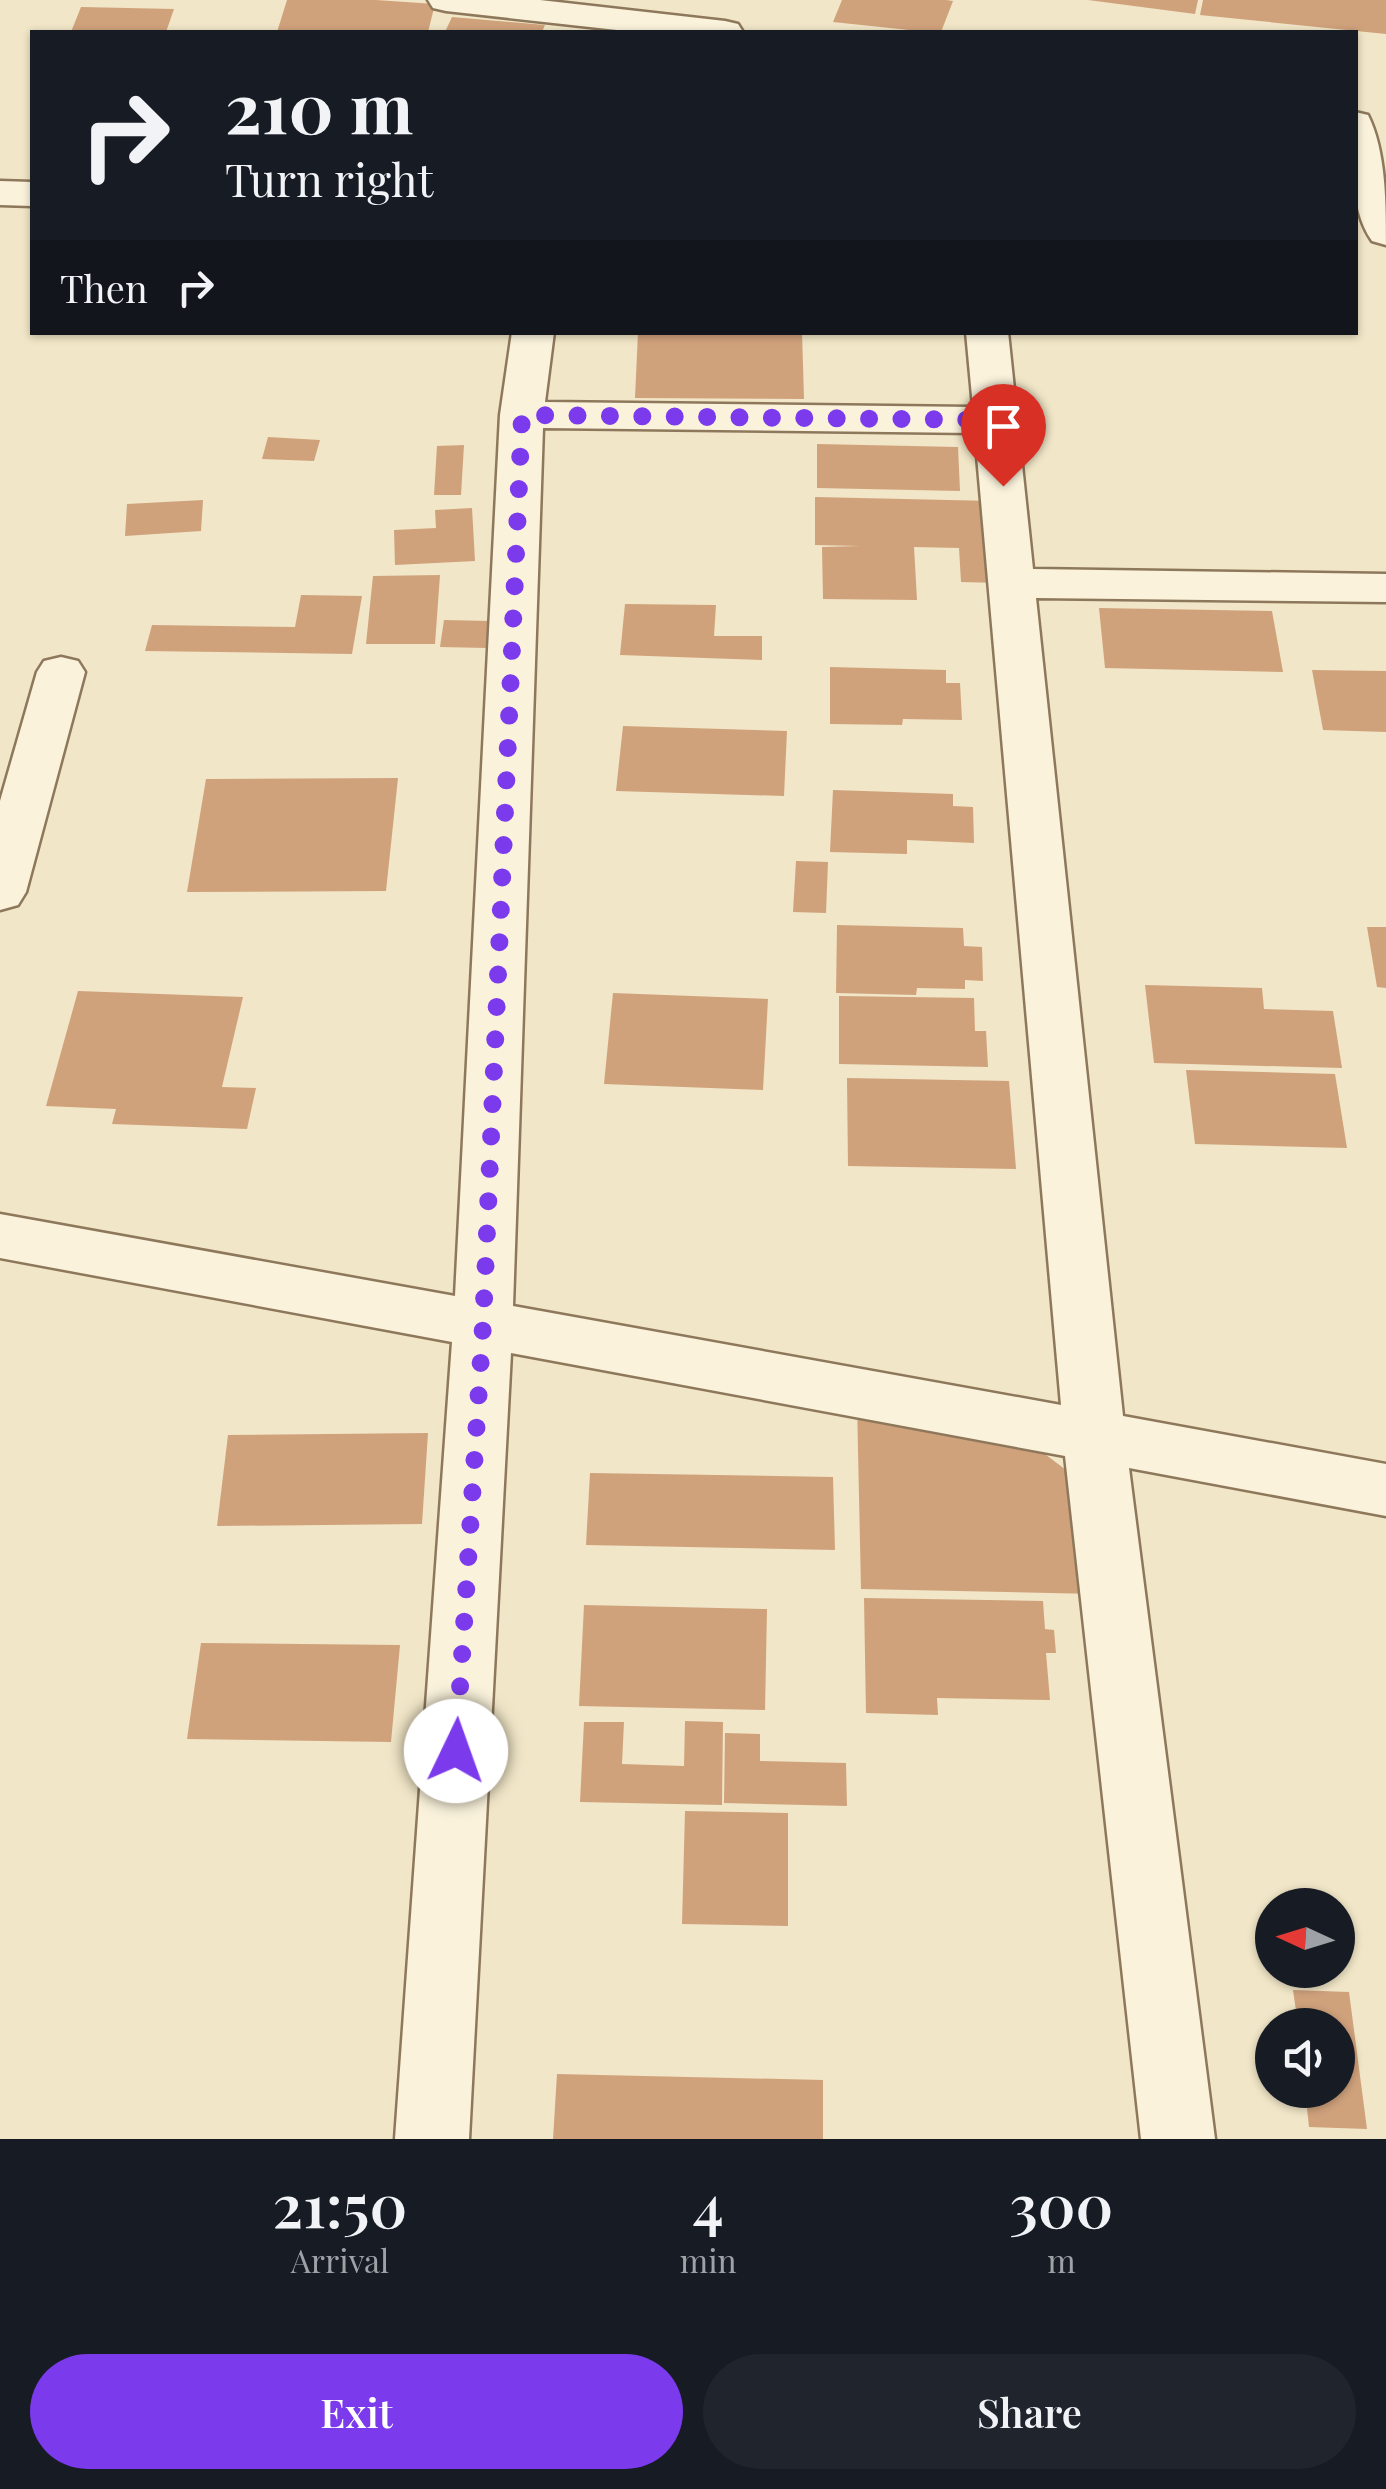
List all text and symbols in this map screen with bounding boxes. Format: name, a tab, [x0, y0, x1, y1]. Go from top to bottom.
text: 210 m	[225, 58, 413, 152]
icon: right	[60, 70, 190, 200]
text: Turn right	[225, 148, 433, 208]
icon: right	[168, 260, 223, 315]
text: Then	[60, 262, 148, 313]
pin	[961, 384, 1046, 487]
icon: arrive	[976, 399, 1031, 454]
position arrow	[404, 1699, 508, 1803]
north arrow	[1255, 1888, 1355, 1988]
map controls	[1255, 1888, 1355, 2108]
button: sound	[1255, 2008, 1355, 2108]
text: 21:50	[273, 2163, 407, 2243]
text: 4	[693, 2163, 724, 2243]
text: 300	[1009, 2163, 1113, 2243]
text: Arrival	[291, 2238, 389, 2281]
text: min	[680, 2238, 737, 2281]
text: m	[1047, 2238, 1076, 2281]
button: Exit	[30, 2354, 683, 2469]
button: Share	[703, 2354, 1356, 2469]

